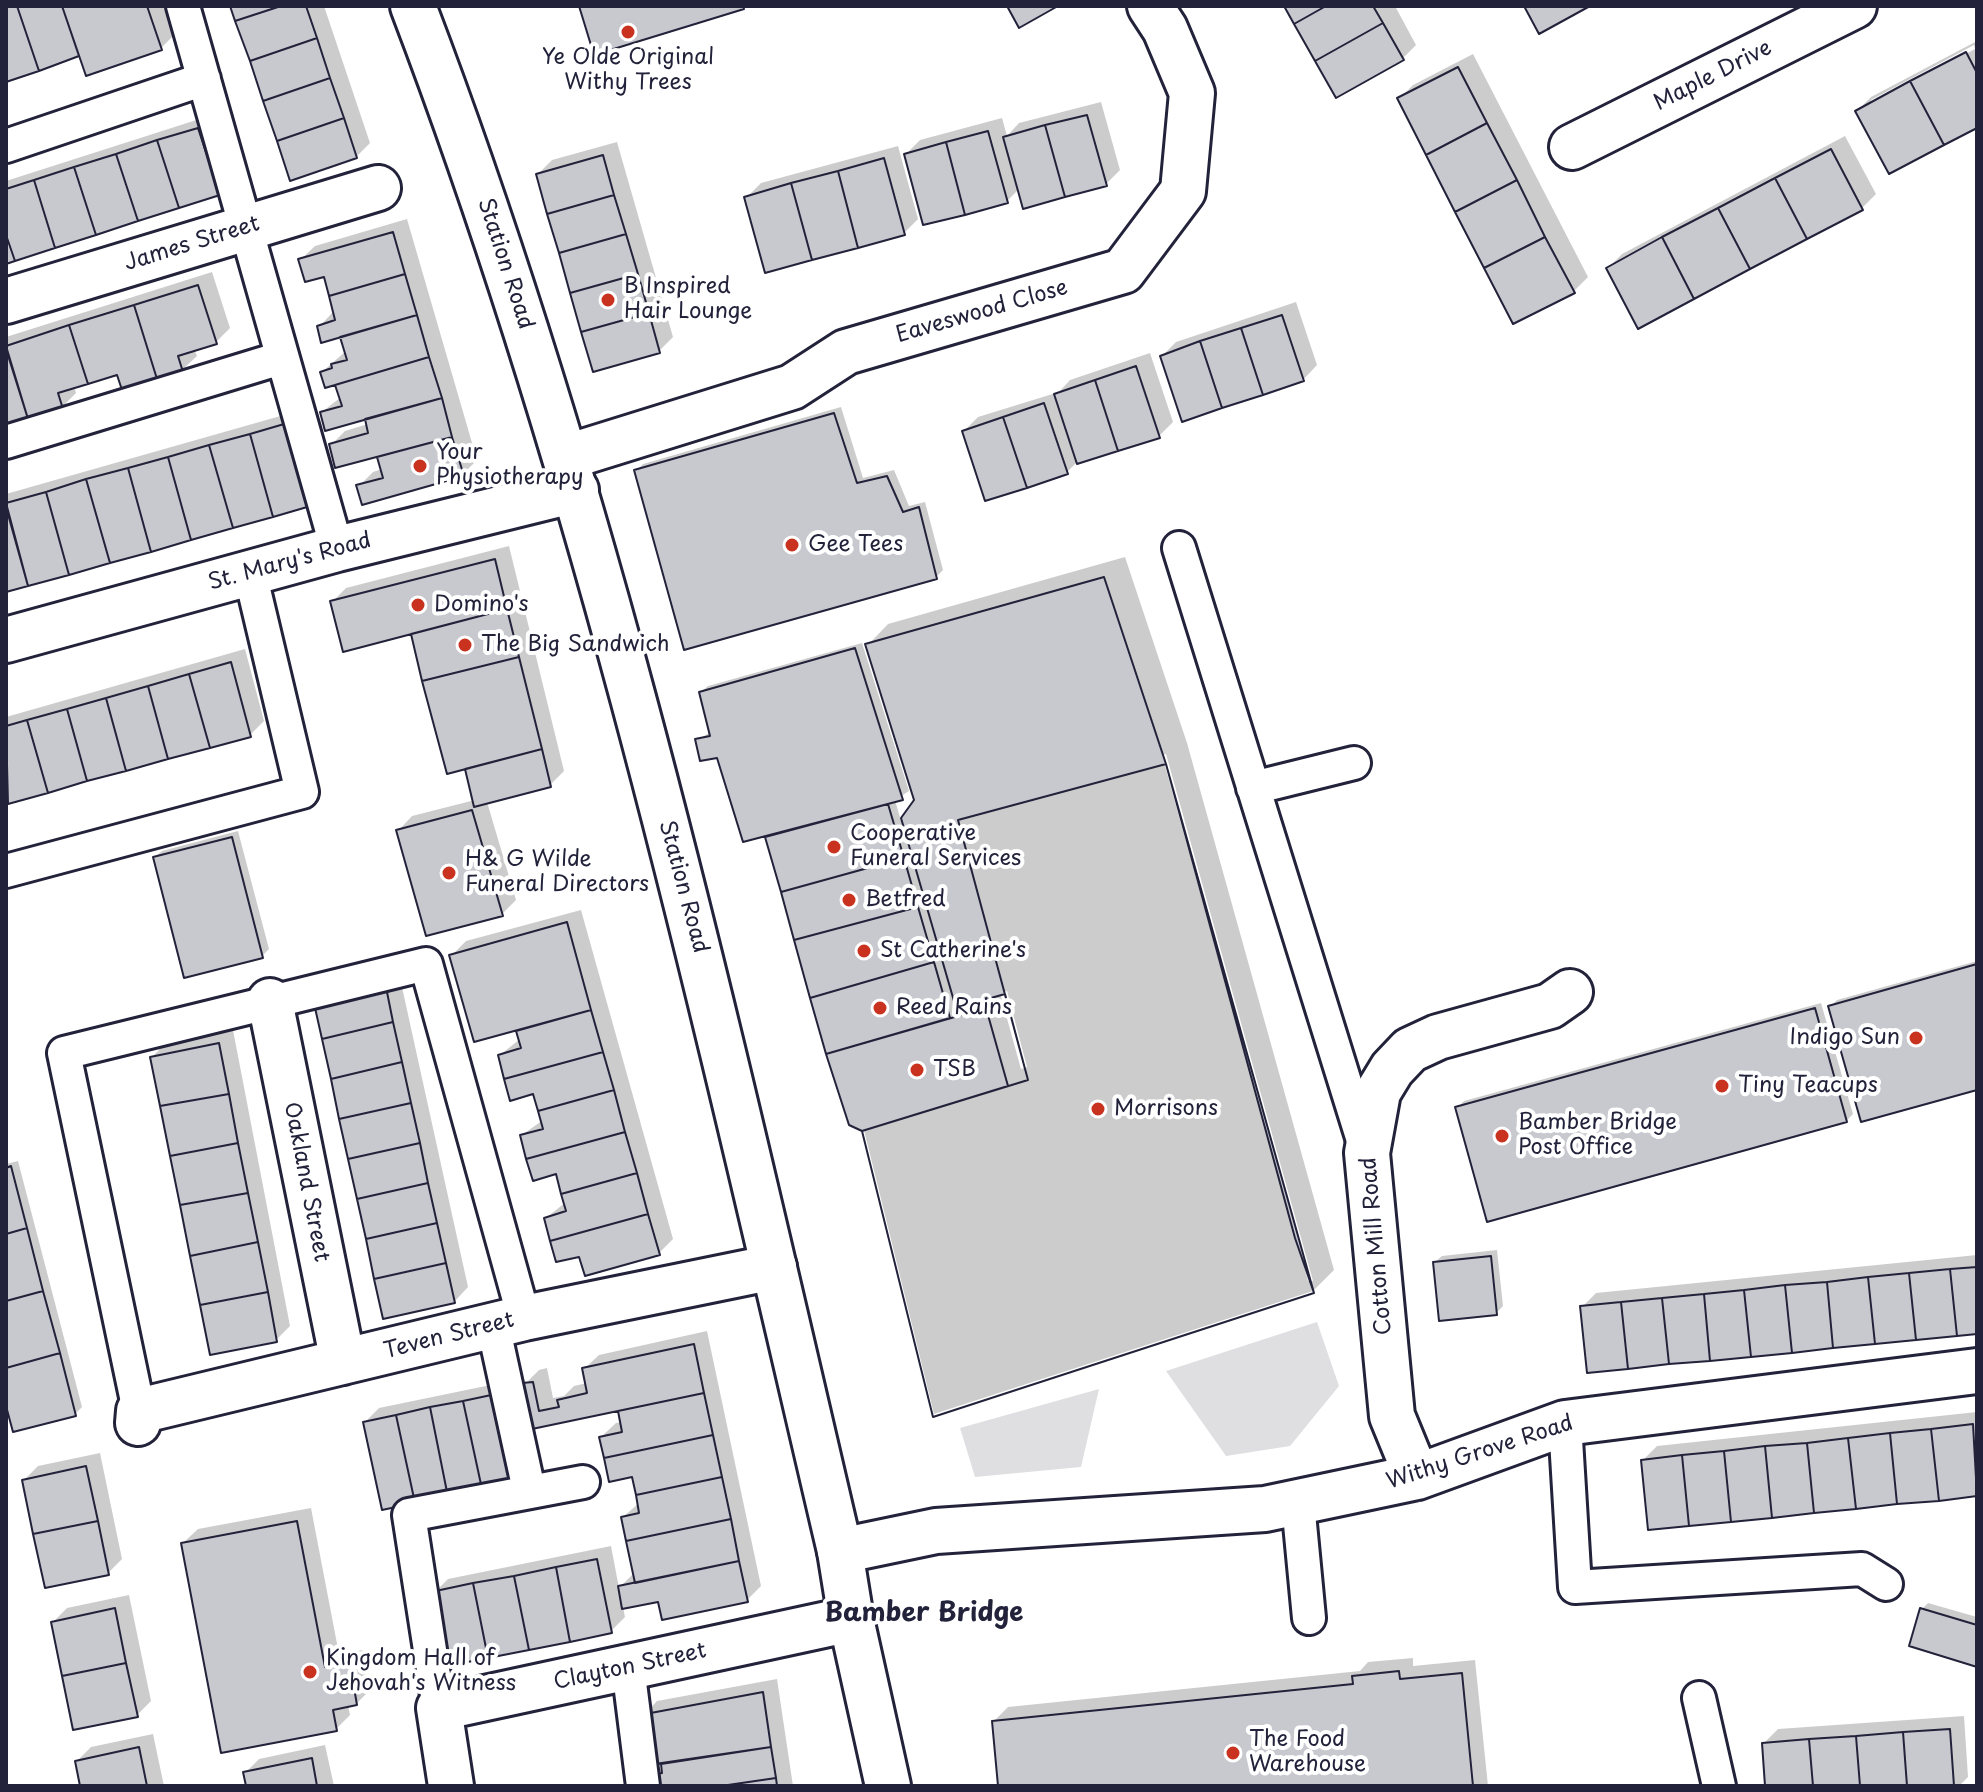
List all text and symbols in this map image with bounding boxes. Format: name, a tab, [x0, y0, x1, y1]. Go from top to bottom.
marker: Ye Olde Original Withy Trees	[619, 23, 637, 41]
street label: Maple Drive	[1650, 35, 1776, 117]
place label: Ye Olde Original Withy Trees	[542, 45, 714, 96]
street label: Station Road	[471, 195, 539, 333]
street label: James Street	[121, 211, 263, 277]
place label: B Inspired Hair Lounge	[624, 274, 752, 326]
street label: Eaveswood Close	[893, 275, 1071, 349]
marker: B Inspired Hair Lounge	[599, 291, 617, 309]
place label: Your Physiotherapy	[436, 440, 584, 492]
marker: Your Physiotherapy	[411, 457, 429, 475]
street label: St. Mary's Road	[206, 528, 374, 596]
place label: Gee Tees	[808, 532, 903, 558]
marker: Gee Tees	[783, 536, 801, 554]
place label: Domino's	[434, 592, 528, 618]
marker: Domino's	[409, 596, 427, 614]
place label: The Big Sandwich	[481, 632, 670, 658]
marker: The Big Sandwich	[456, 636, 474, 654]
street label: Station Road	[653, 818, 713, 956]
place label: Cooperative Funeral Services	[850, 821, 1021, 872]
marker: Cooperative Funeral Services	[825, 838, 843, 856]
place label: H& G Wilde Funeral Directors	[465, 847, 649, 898]
marker: H& G Wilde Funeral Directors	[440, 864, 458, 882]
place label: Betfred	[865, 887, 946, 913]
marker: Betfred	[840, 891, 858, 909]
place label: St Catherine's	[880, 938, 1026, 964]
marker: St Catherine's	[855, 942, 873, 960]
place label: Reed Rains	[896, 995, 1012, 1021]
marker: Reed Rains	[871, 999, 889, 1017]
place label: Indigo Sun	[1789, 1025, 1900, 1051]
marker: Indigo Sun	[1907, 1029, 1925, 1047]
place label: TSB	[933, 1057, 976, 1083]
marker: TSB	[908, 1061, 926, 1079]
place label: Tiny Teacups	[1738, 1073, 1878, 1099]
marker: Tiny Teacups	[1713, 1077, 1731, 1095]
place label: Morrisons	[1114, 1096, 1218, 1122]
street label: Oakland Street	[278, 1100, 334, 1264]
marker: Morrisons	[1089, 1100, 1107, 1118]
place label: Bamber Bridge Post Office	[1518, 1110, 1677, 1162]
marker: Bamber Bridge Post Office	[1493, 1127, 1511, 1145]
street label: Cotton Mill Road	[1356, 1156, 1398, 1336]
street label: Teven Street	[381, 1307, 517, 1365]
street label: Withy Grove Road	[1383, 1410, 1577, 1496]
district label: Bamber Bridge	[825, 1598, 1023, 1630]
street label: Clayton Street	[551, 1638, 709, 1696]
place label: Kingdom Hall of Jehovah's Witness	[326, 1646, 516, 1698]
marker: Kingdom Hall of Jehovah's Witness	[301, 1663, 319, 1681]
place label: The Food Warehouse	[1249, 1727, 1366, 1778]
marker: The Food Warehouse	[1224, 1744, 1242, 1762]

